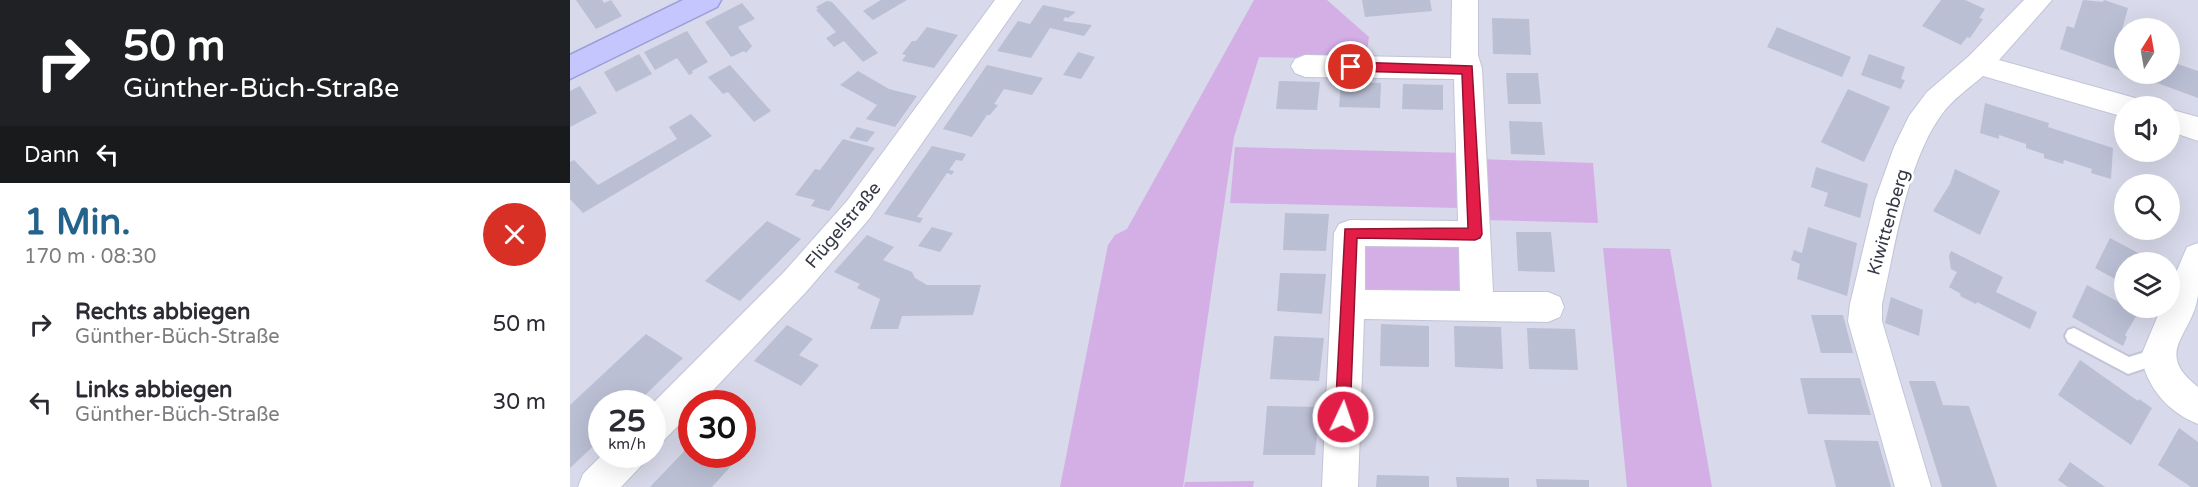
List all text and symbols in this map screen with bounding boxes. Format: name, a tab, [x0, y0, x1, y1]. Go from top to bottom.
north arrow	[2114, 18, 2180, 84]
map controls	[2114, 18, 2180, 318]
text: 50 m	[123, 21, 225, 72]
icon: right	[24, 24, 102, 102]
pin	[1325, 41, 1376, 92]
icon: arrive	[1334, 50, 1367, 83]
text: Günther-Büch-Straße	[123, 72, 399, 105]
button: sound	[2114, 96, 2180, 162]
icon: left	[91, 138, 124, 171]
text: Dann	[24, 142, 79, 168]
street label: Kiwittenberg	[1862, 166, 1914, 278]
button: search	[2114, 174, 2180, 240]
street label: Flügelstraße	[801, 177, 885, 273]
text: 1 Min.	[24, 201, 131, 244]
button: close	[483, 203, 546, 266]
text: 170 m · 08:30	[24, 245, 156, 269]
button: layers	[2114, 252, 2180, 318]
text: Rechts abbiegen	[75, 299, 250, 325]
icon: right	[24, 308, 57, 341]
text: 50 m	[492, 311, 546, 337]
text: Günther-Büch-Straße	[75, 325, 280, 349]
text: Links abbiegen	[75, 377, 233, 403]
position arrow	[1311, 385, 1375, 449]
icon: left	[24, 386, 57, 419]
text: 30 m	[492, 389, 546, 415]
speed limit sign: 30	[678, 390, 756, 468]
text: Günther-Büch-Straße	[75, 403, 280, 427]
text: 25	[608, 403, 646, 440]
text: km/h	[608, 435, 646, 453]

